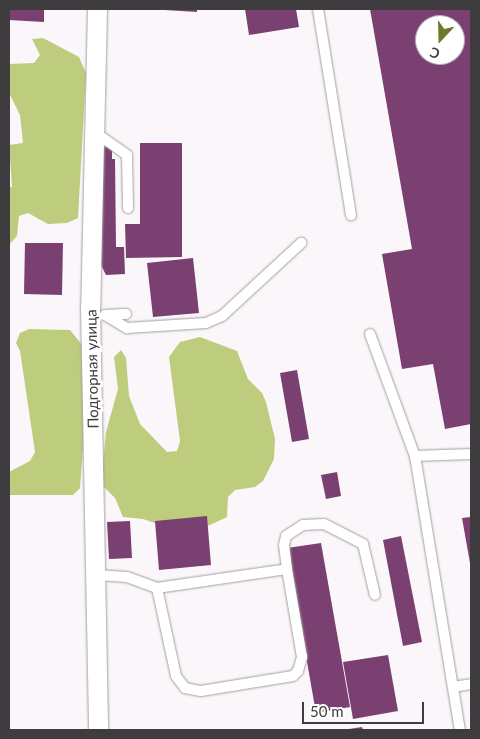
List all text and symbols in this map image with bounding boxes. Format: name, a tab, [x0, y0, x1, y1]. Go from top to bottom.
north arrow	[415, 15, 465, 65]
text: С	[427, 44, 442, 63]
street label: Подгорная улица	[82, 309, 102, 429]
scale bar	[305, 692, 428, 724]
text: 50 m	[310, 702, 344, 720]

